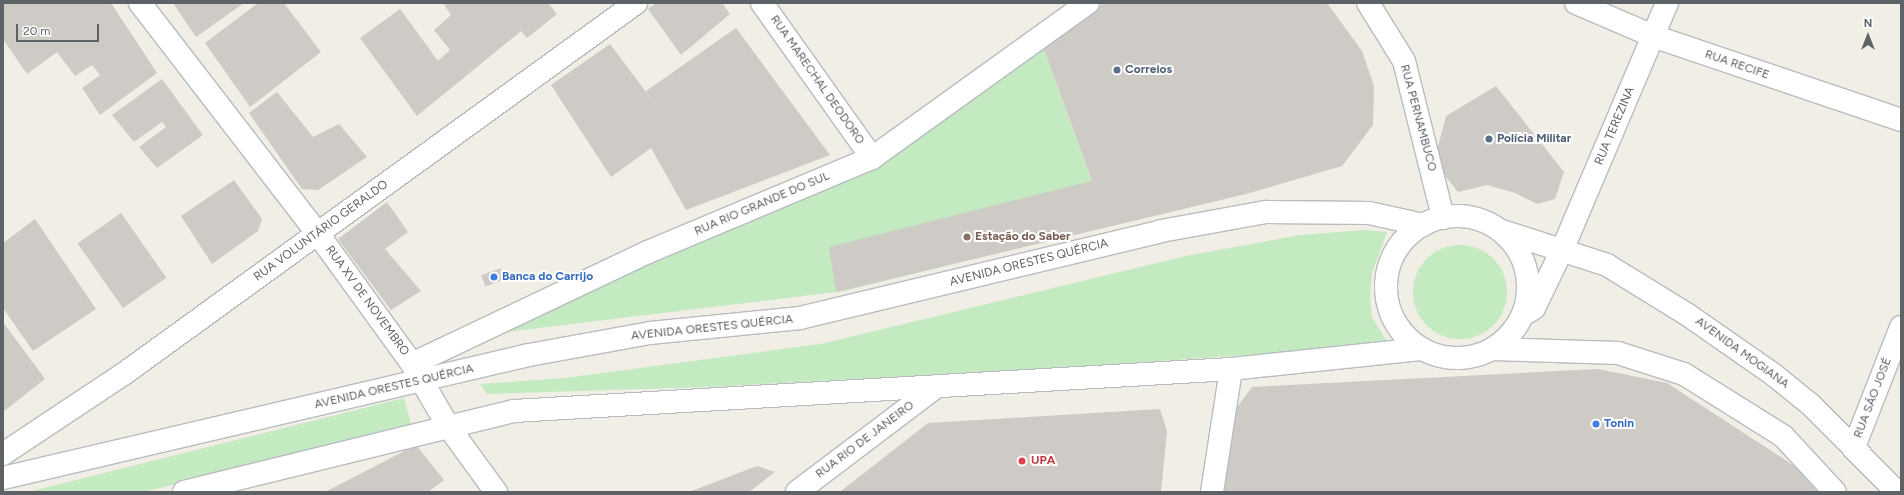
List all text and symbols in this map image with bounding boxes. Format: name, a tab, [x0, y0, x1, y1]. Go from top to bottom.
street label: RUA MARECHAL DEODORO	[767, 13, 867, 147]
scale bar	[18, 16, 101, 42]
north arrow	[1848, 16, 1888, 56]
text: N	[1864, 17, 1872, 30]
text: 20 m	[23, 24, 51, 38]
street label: RUA RECIFE	[1703, 47, 1771, 83]
place label: Correios	[1125, 63, 1172, 77]
street label: RUA PERNAMBUCO	[1397, 63, 1439, 173]
marker: Correios	[1112, 65, 1122, 75]
street label: RUA TEREZINA	[1592, 85, 1638, 167]
place label: Polícia Militar	[1497, 132, 1571, 146]
marker: Polícia Militar	[1484, 134, 1494, 144]
street label: RUA RIO GRANDE DO SUL	[692, 169, 832, 239]
street label: RUA VOLUNTÁRIO GERALDO	[251, 178, 391, 284]
place label: Estação do Saber	[975, 230, 1070, 244]
marker: Estação do Saber	[962, 232, 972, 242]
street label: AVENIDA ORESTES QUÉRCIA	[948, 236, 1110, 290]
street label: RUA XV DE NOVEMBRO	[322, 243, 412, 359]
place label: Banca do Carrijo	[502, 270, 593, 284]
marker: Banca do Carrijo	[489, 272, 499, 282]
street label: AVENIDA ORESTES QUÉRCIA	[630, 312, 794, 344]
street label: AVENIDA MOGIANA	[1692, 314, 1792, 392]
street label: RUA SÃO JOSÉ	[1851, 356, 1895, 440]
street label: AVENIDA ORESTES QUÉRCIA	[313, 362, 475, 412]
street label: RUA RIO DE JANEIRO	[813, 398, 917, 482]
place label: Tonin	[1604, 417, 1634, 431]
marker: Tonin	[1591, 419, 1601, 429]
place label: UPA	[1031, 454, 1055, 468]
marker: UPA	[1016, 455, 1028, 467]

